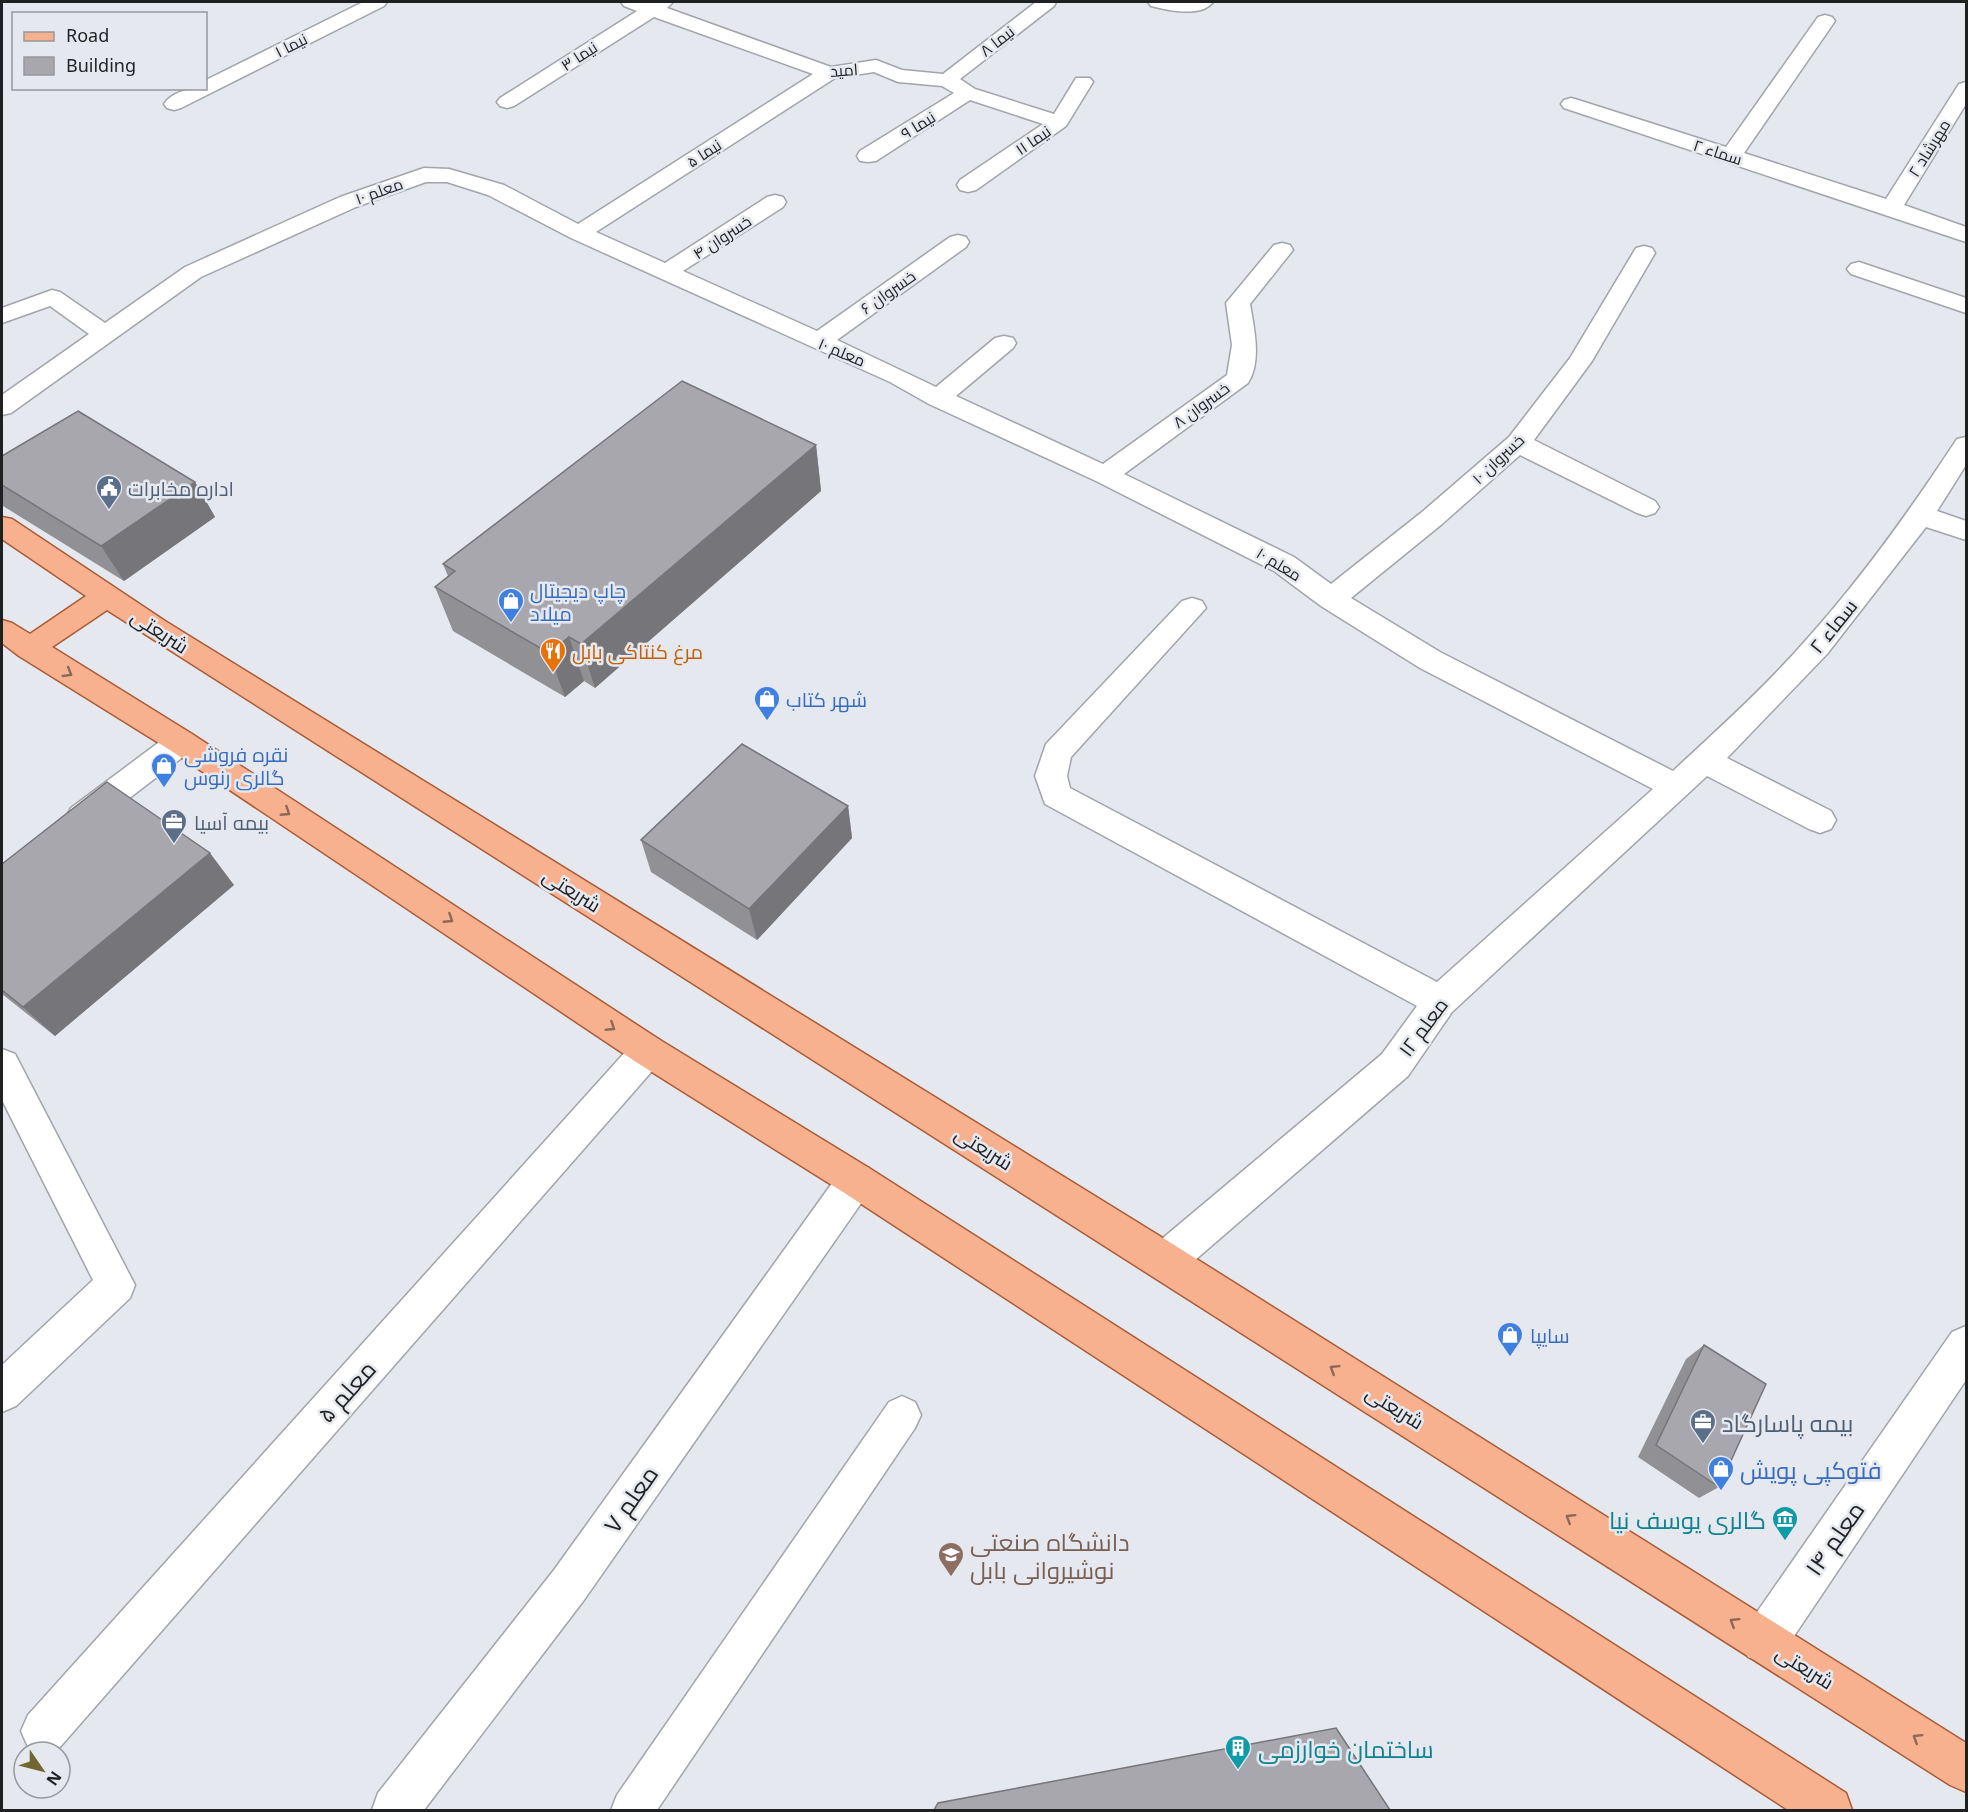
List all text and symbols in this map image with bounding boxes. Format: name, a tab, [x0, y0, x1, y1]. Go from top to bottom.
legend	[12, 12, 207, 90]
street label: نیما ۸	[975, 20, 1019, 62]
text: Road	[66, 23, 109, 47]
street label: نیما ۱	[271, 28, 311, 62]
street label: نیما ۳	[556, 36, 602, 76]
text: Building	[66, 53, 136, 77]
street label: امید	[829, 58, 859, 82]
street label: نیما ۹	[896, 106, 940, 144]
street label: مهرشاد ۲	[1903, 115, 1955, 181]
street label: نیما ۱۱	[1011, 120, 1055, 160]
street label: نیما ۵	[682, 134, 726, 172]
street label: سماء ۲	[1691, 134, 1745, 170]
street label: معلم ۱۰	[352, 172, 406, 211]
street label: خسروان ۴	[688, 210, 756, 264]
street label: خسروان ۶	[856, 265, 920, 319]
street label: معلم ۱۰	[815, 332, 869, 373]
street label: خسروان ۸	[1168, 377, 1234, 433]
street label: خسروان ۱۰	[1467, 429, 1529, 489]
public building icon: اداره مخابرات	[94, 473, 124, 511]
place label: اداره مخابرات	[128, 475, 234, 502]
street label: معلم ۱۰	[1252, 542, 1306, 587]
place label: چاپ دیجیتال میلاد	[530, 577, 626, 627]
shop icon: چاپ دیجیتال میلاد	[496, 586, 526, 624]
street label: سماء ۲	[1803, 593, 1863, 659]
street label: شریعتی	[126, 602, 194, 660]
restaurant icon: مرغ کنتاکی بابل	[538, 636, 568, 674]
place label: مرغ کنتاکی بابل	[572, 638, 703, 666]
one-way arrow	[62, 666, 72, 678]
shop icon: شهر کتاب	[752, 684, 782, 722]
place label: شهر کتاب	[786, 686, 867, 713]
place label: نقره فروشی گالری رنوس	[184, 741, 288, 791]
shop icon: نقره فروشی گالری رنوس	[149, 751, 179, 789]
one-way arrow	[280, 804, 290, 816]
office icon: بیمه آسیا	[159, 807, 189, 845]
place label: بیمه آسیا	[194, 809, 269, 836]
street label: شریعتی	[538, 862, 606, 918]
one-way arrow	[442, 912, 453, 923]
street label: معلم ۱۲	[1392, 992, 1455, 1062]
one-way arrow	[605, 1020, 616, 1031]
street label: شریعتی	[950, 1120, 1018, 1176]
shop icon: سایپا	[1495, 1320, 1525, 1358]
place label: سایپا	[1530, 1322, 1570, 1349]
street label: معلم ۵	[309, 1353, 384, 1430]
one-way arrow	[1330, 1364, 1340, 1376]
street label: شریعتی	[1361, 1379, 1429, 1435]
place label: بیمه پاسارگاد	[1722, 1406, 1853, 1440]
office icon: بیمه پاسارگاد	[1688, 1407, 1718, 1445]
place label: فتوکپی پویش	[1740, 1453, 1882, 1487]
shop icon: فتوکپی پویش	[1706, 1454, 1736, 1492]
street label: معلم ۷	[595, 1459, 666, 1540]
street label: معلم ۱۴	[1797, 1494, 1872, 1582]
place label: گالری یوسف نیا	[1609, 1503, 1766, 1536]
museum icon: گالری یوسف نیا	[1770, 1504, 1800, 1542]
one-way arrow	[1566, 1513, 1576, 1525]
place label: دانشگاه صنعتی نوشیروانی بابل	[970, 1525, 1130, 1586]
school or university icon: دانشگاه صنعتی نوشیروانی بابل	[936, 1540, 966, 1578]
one-way arrow	[1730, 1619, 1741, 1630]
street label: شریعتی	[1771, 1639, 1839, 1695]
place label: ساختمان خوارزمی	[1258, 1732, 1434, 1765]
building icon: ساختمان خوارزمی	[1223, 1733, 1253, 1771]
one-way arrow	[1913, 1733, 1923, 1745]
north arrow	[12, 1740, 72, 1800]
text: N	[42, 1767, 67, 1790]

